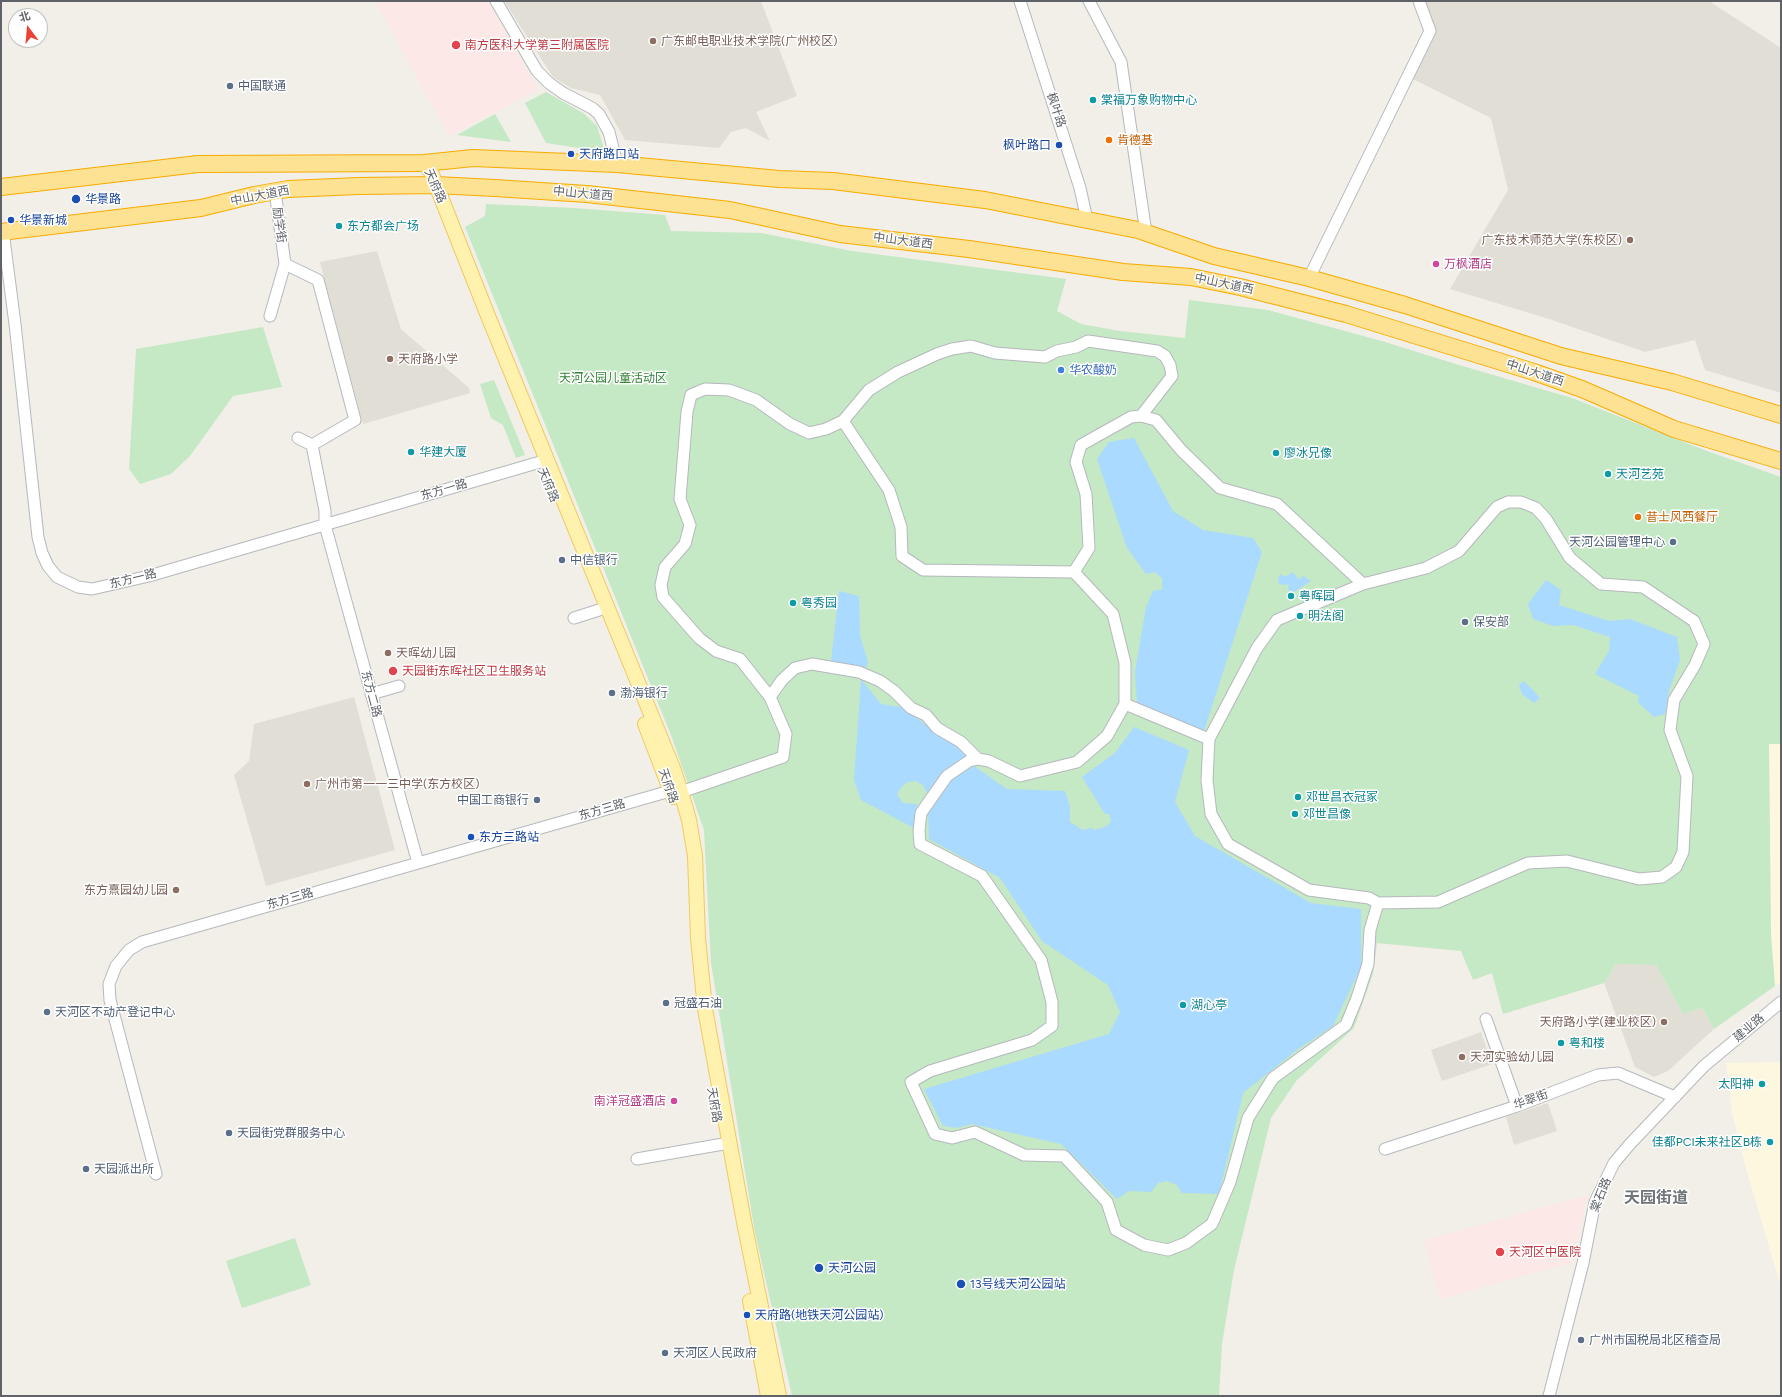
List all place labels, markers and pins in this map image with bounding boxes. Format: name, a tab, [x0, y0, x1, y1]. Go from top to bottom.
place label: 广东邮电职业技术学院(广州校区)	[661, 34, 837, 48]
marker: 广东邮电职业技术学院(广州校区)	[648, 36, 658, 46]
place label: 南方医科大学第三附属医院	[465, 38, 609, 52]
marker: 南方医科大学第三附属医院	[450, 39, 462, 51]
place label: 中国联通	[238, 79, 286, 93]
marker: 中国联通	[225, 81, 235, 91]
place label: 棠福万象购物中心	[1101, 93, 1197, 107]
marker: 棠福万象购物中心	[1088, 95, 1098, 105]
place label: 肯德基	[1117, 133, 1153, 147]
marker: 肯德基	[1104, 135, 1114, 145]
place label: 枫叶路口	[1003, 138, 1051, 152]
marker: 枫叶路口	[1054, 140, 1064, 150]
place label: 天府路口站	[579, 147, 639, 161]
marker: 天府路口站	[566, 149, 576, 159]
place label: 华景路	[85, 192, 121, 206]
marker: 华景路	[70, 193, 82, 205]
place label: 华景新城	[19, 213, 67, 227]
marker: 华景新城	[6, 215, 16, 225]
place label: 东方都会广场	[347, 219, 419, 233]
marker: 东方都会广场	[334, 221, 344, 231]
place label: 广东技术师范大学(东校区)	[1482, 233, 1622, 247]
marker: 广东技术师范大学(东校区)	[1625, 235, 1635, 245]
place label: 万枫酒店	[1444, 257, 1492, 271]
marker: 万枫酒店	[1431, 259, 1441, 269]
place label: 天府路小学	[398, 352, 458, 366]
marker: 天府路小学	[385, 354, 395, 364]
place label: 华农酸奶	[1069, 363, 1117, 377]
marker: 华农酸奶	[1056, 365, 1066, 375]
place label: 华建大厦	[419, 445, 467, 459]
place label: 廖冰兄像	[1284, 446, 1332, 460]
marker: 华建大厦	[406, 447, 416, 457]
marker: 廖冰兄像	[1271, 448, 1281, 458]
place label: 天河艺苑	[1616, 467, 1664, 481]
marker: 天河艺苑	[1603, 469, 1613, 479]
place label: 昔士风西餐厅	[1646, 510, 1718, 524]
marker: 昔士风西餐厅	[1633, 512, 1643, 522]
place label: 天河公园管理中心	[1569, 535, 1665, 549]
marker: 天河公园管理中心	[1668, 537, 1678, 547]
place label: 中信银行	[570, 553, 618, 567]
marker: 中信银行	[557, 555, 567, 565]
place label: 粤晖园	[1299, 589, 1335, 603]
marker: 粤晖园	[1286, 591, 1296, 601]
place label: 粤秀园	[801, 596, 837, 610]
marker: 粤秀园	[788, 598, 798, 608]
place label: 明法阁	[1308, 609, 1344, 623]
marker: 明法阁	[1295, 611, 1305, 621]
place label: 保安部	[1473, 615, 1509, 629]
marker: 保安部	[1460, 617, 1470, 627]
place label: 天晖幼儿园	[396, 646, 456, 660]
marker: 天晖幼儿园	[383, 648, 393, 658]
place label: 天园街东晖社区卫生服务站	[402, 664, 546, 678]
marker: 天园街东晖社区卫生服务站	[387, 665, 399, 677]
place label: 渤海银行	[620, 686, 668, 700]
marker: 渤海银行	[607, 688, 617, 698]
place label: 广州市第一一三中学(东方校区)	[315, 777, 479, 791]
marker: 广州市第一一三中学(东方校区)	[302, 779, 312, 789]
place label: 邓世昌衣冠冢	[1306, 790, 1378, 804]
marker: 邓世昌衣冠冢	[1293, 792, 1303, 802]
place label: 中国工商银行	[457, 793, 529, 807]
marker: 中国工商银行	[532, 795, 542, 805]
place label: 邓世昌像	[1303, 807, 1351, 821]
marker: 邓世昌像	[1290, 809, 1300, 819]
place label: 东方三路站	[479, 830, 539, 844]
marker: 东方三路站	[466, 832, 476, 842]
place label: 东方熹园幼儿园	[84, 883, 168, 897]
marker: 东方熹园幼儿园	[171, 885, 181, 895]
place label: 冠盛石油	[674, 996, 722, 1010]
marker: 冠盛石油	[661, 998, 671, 1008]
place label: 湖心亭	[1191, 998, 1227, 1012]
marker: 湖心亭	[1178, 1000, 1188, 1010]
place label: 天河区不动产登记中心	[55, 1005, 175, 1019]
marker: 天河区不动产登记中心	[42, 1007, 52, 1017]
place label: 天府路小学(建业校区)	[1540, 1015, 1656, 1029]
marker: 天府路小学(建业校区)	[1659, 1017, 1669, 1027]
place label: 粤和楼	[1569, 1036, 1605, 1050]
marker: 粤和楼	[1556, 1038, 1566, 1048]
place label: 天河实验幼儿园	[1470, 1050, 1554, 1064]
marker: 天河实验幼儿园	[1457, 1052, 1467, 1062]
place label: 太阳神	[1718, 1077, 1754, 1091]
marker: 太阳神	[1757, 1079, 1767, 1089]
place label: 南洋冠盛酒店	[594, 1094, 666, 1108]
marker: 南洋冠盛酒店	[669, 1096, 679, 1106]
place label: 天园街党群服务中心	[237, 1126, 345, 1140]
marker: 天园街党群服务中心	[224, 1128, 234, 1138]
place label: 佳都PCI未来社区B栋	[1652, 1135, 1762, 1149]
marker: 佳都PCI未来社区B栋	[1765, 1137, 1775, 1147]
place label: 天园派出所	[94, 1162, 154, 1176]
marker: 天园派出所	[81, 1164, 91, 1174]
place label: 天河区中医院	[1509, 1245, 1581, 1259]
marker: 天河区中医院	[1494, 1246, 1506, 1258]
place label: 天河公园	[828, 1261, 876, 1275]
marker: 天河公园	[813, 1262, 825, 1274]
place label: 13号线天河公园站	[970, 1277, 1065, 1291]
marker: 13号线天河公园站	[955, 1278, 967, 1290]
place label: 天府路(地铁天河公园站)	[755, 1308, 883, 1322]
marker: 天府路(地铁天河公园站)	[742, 1310, 752, 1320]
place label: 广州市国税局北区稽查局	[1589, 1333, 1721, 1347]
marker: 广州市国税局北区稽查局	[1576, 1335, 1586, 1345]
place label: 天河区人民政府	[673, 1346, 757, 1360]
marker: 天河区人民政府	[660, 1348, 670, 1358]

